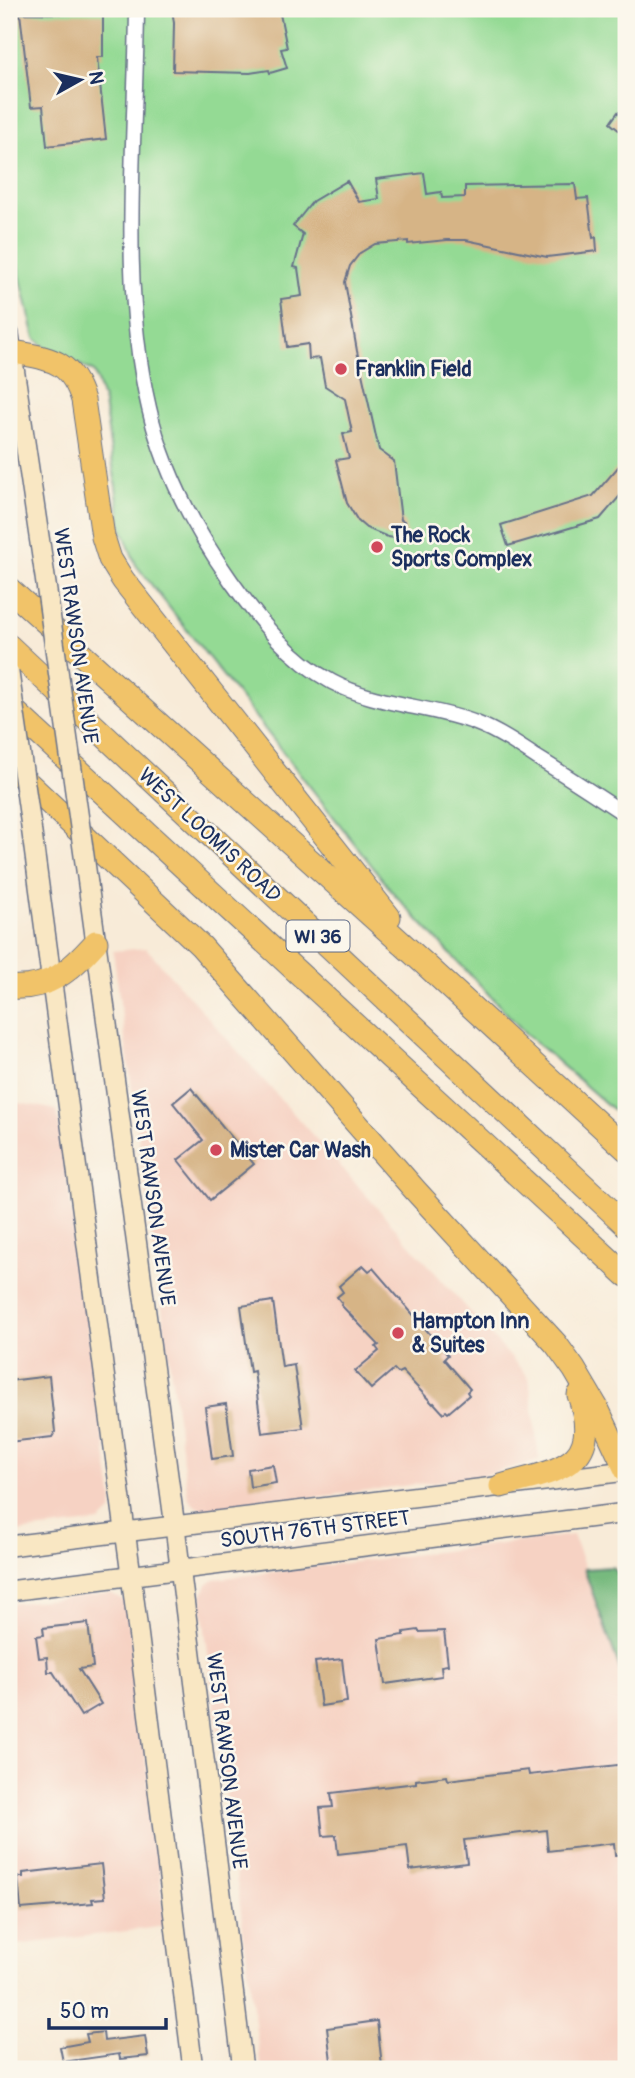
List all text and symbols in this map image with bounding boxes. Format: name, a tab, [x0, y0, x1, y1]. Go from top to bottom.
north arrow	[46, 46, 116, 116]
text: N	[83, 70, 109, 86]
place label: Franklin Field	[355, 356, 472, 383]
marker: Franklin Field	[333, 361, 349, 377]
place label: The Rock Sports Complex	[390, 522, 532, 573]
street label: WEST RAWSON AVENUE	[47, 526, 104, 746]
marker: The Rock Sports Complex	[369, 539, 385, 555]
street label: WEST LOOMIS ROAD	[132, 762, 287, 909]
road number: WI 36	[286, 920, 350, 952]
street label: WEST RAWSON AVENUE	[124, 1088, 181, 1308]
place label: Mister Car Wash	[230, 1137, 371, 1164]
marker: Mister Car Wash	[208, 1142, 224, 1158]
place label: Hampton Inn & Suites	[412, 1308, 529, 1359]
marker: Hampton Inn & Suites	[390, 1325, 406, 1341]
street label: SOUTH 76TH STREET	[218, 1504, 412, 1555]
street label: WEST RAWSON AVENUE	[200, 1651, 253, 1871]
scale bar	[49, 1987, 166, 2031]
text: 50 m	[60, 1998, 109, 2025]

